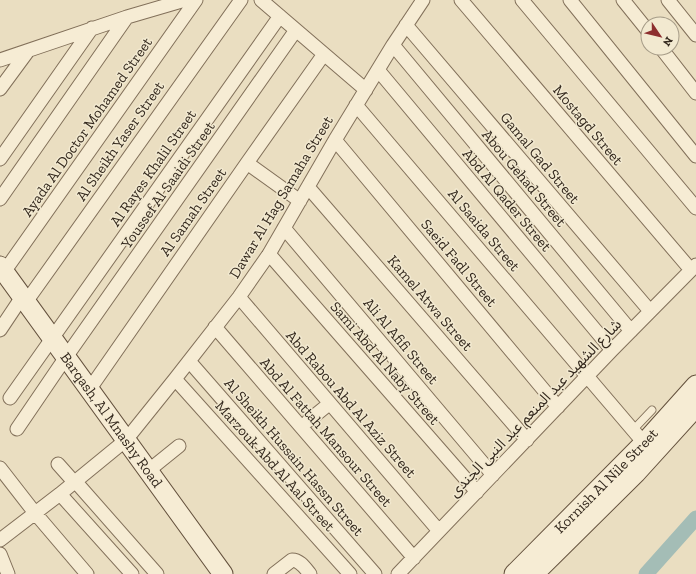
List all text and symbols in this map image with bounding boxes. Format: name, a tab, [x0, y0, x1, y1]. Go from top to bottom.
north arrow	[640, 16, 680, 56]
street label: Ayada Al Doctor Mohamed Street	[18, 34, 156, 220]
text: N	[660, 34, 676, 49]
street label: Al Sheikh Yaser Street	[72, 77, 168, 204]
street label: Mostagd Street	[549, 81, 627, 169]
street label: Al Rayes Khalil Street	[106, 106, 200, 230]
street label: Gamal Gad Street	[496, 109, 584, 208]
street label: Dawar Al Hag Samaha Street	[225, 112, 337, 282]
street label: Youssef Al Saaidi Street	[117, 118, 219, 253]
street label: Abou Gehad Street	[478, 126, 570, 231]
street label: Abd Al Qader Street	[459, 145, 555, 255]
street label: Al Samah Street	[156, 164, 230, 260]
street label: Al Saaida Street	[444, 185, 524, 275]
street label: Saeid Fadl Street	[417, 216, 501, 311]
street label: Kamel Atwa Street	[384, 252, 477, 355]
street label: Ali Al Afifi Street	[360, 294, 443, 388]
street label: Sami Abd Al Naby Street	[327, 298, 444, 429]
street label: شارع الشهيد عبد المنعم عبد النبى الجندى	[445, 315, 627, 503]
street label: Abd Rabou Abd Al Aziz Street	[282, 327, 420, 482]
street label: Barqash, Al Mnashy Road	[56, 349, 167, 492]
street label: Abd Al Fattah Mansour Street	[256, 354, 396, 511]
street label: Al Sheikh Hussain Hassn Street	[221, 374, 368, 540]
street label: Marzouk Abd Al Aal Street	[211, 397, 339, 535]
street label: Kornish Al Nile Street	[551, 424, 662, 537]

